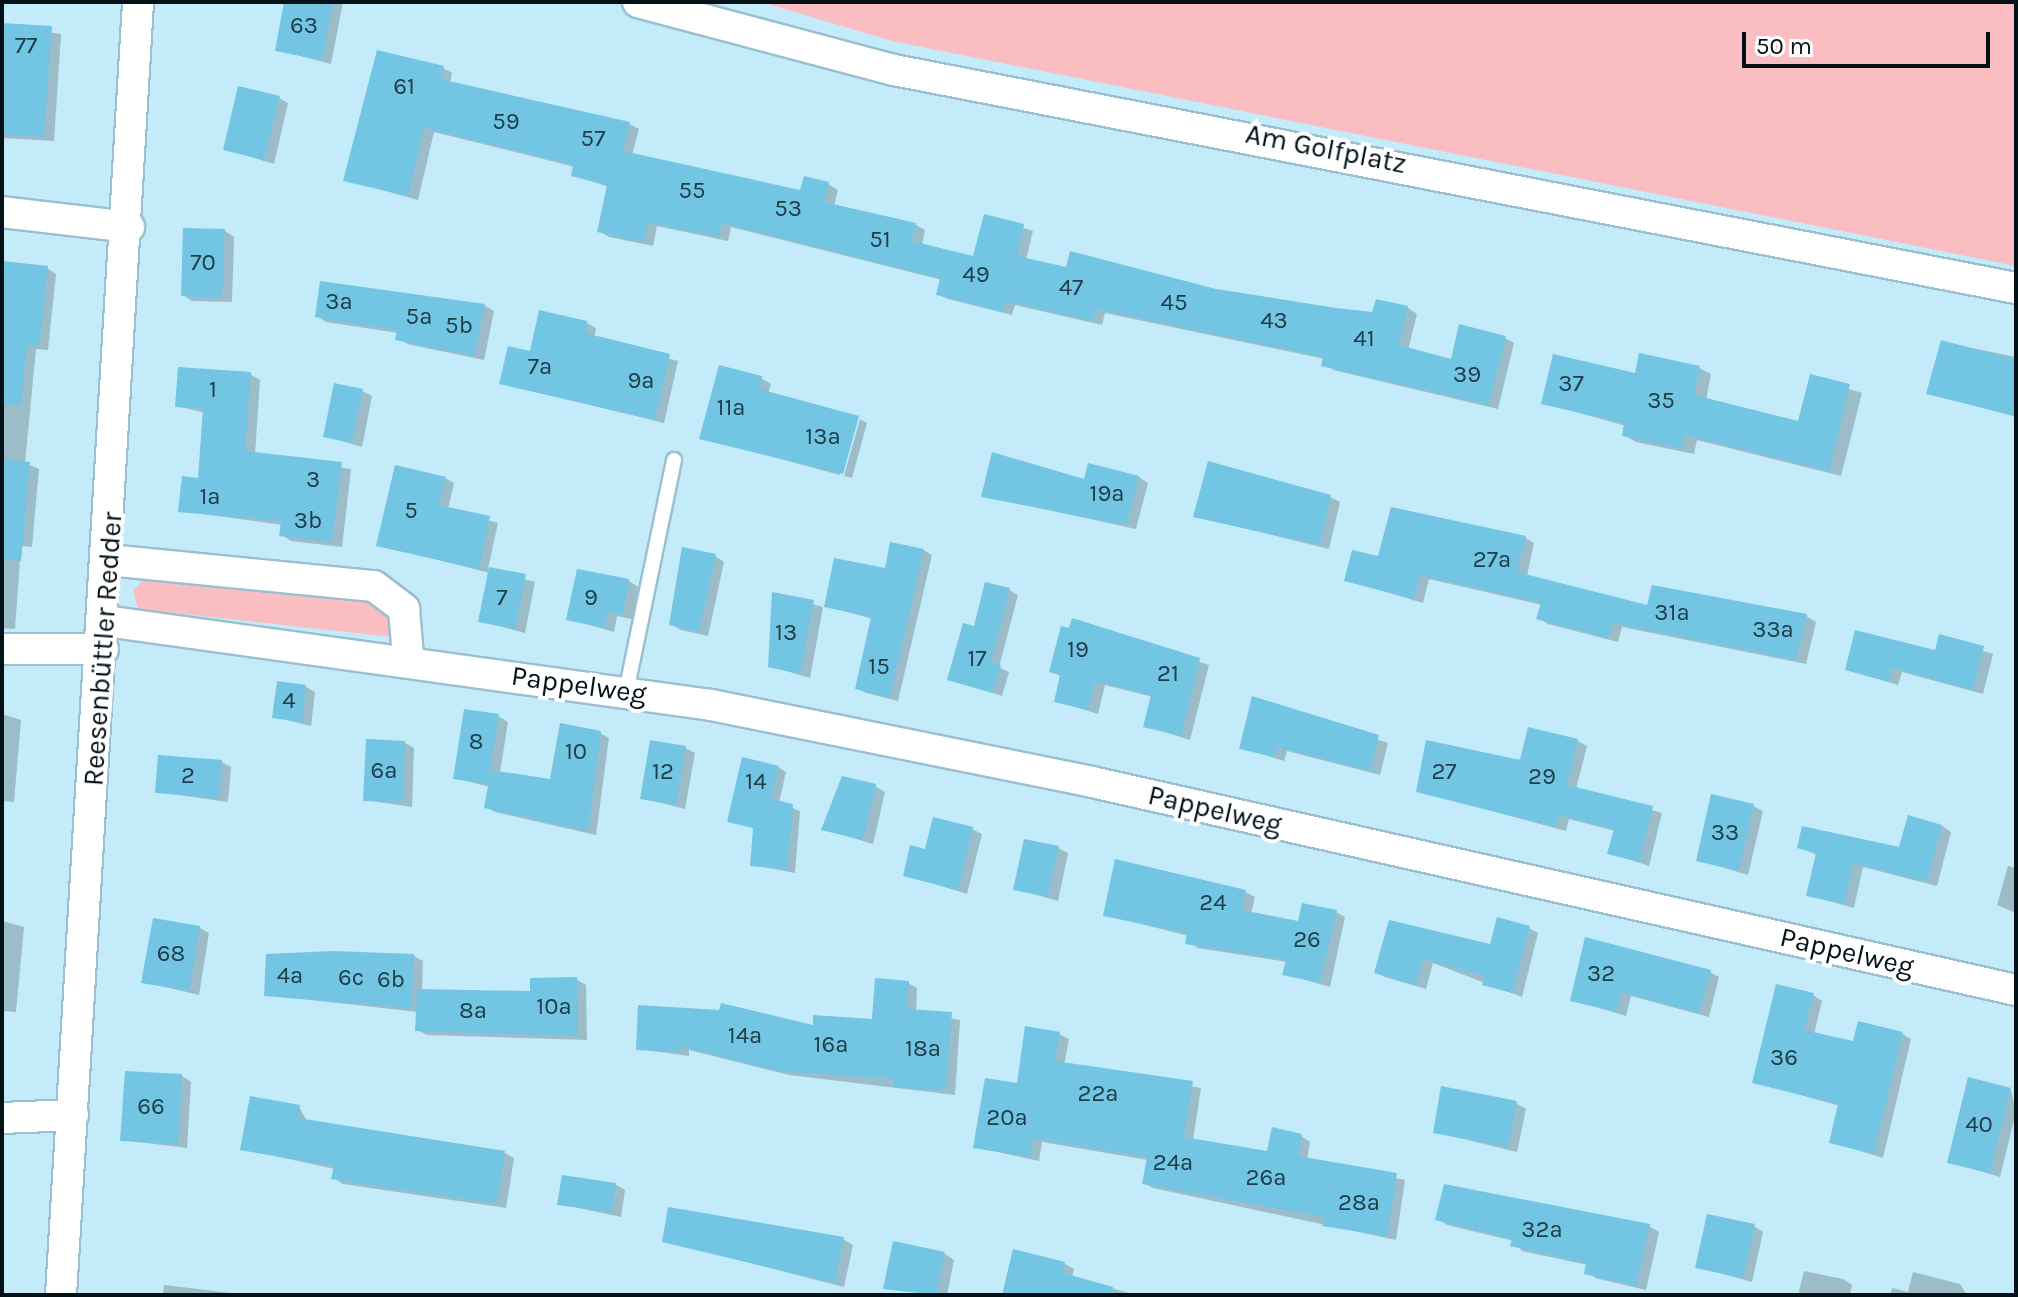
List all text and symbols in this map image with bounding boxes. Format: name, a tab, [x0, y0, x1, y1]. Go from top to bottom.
house number: 63	[290, 12, 318, 40]
scale bar	[1746, 16, 1994, 66]
house number: 77	[15, 32, 37, 60]
text: 50 m	[1756, 32, 1812, 60]
house number: 61	[393, 73, 415, 101]
house number: 59	[492, 108, 520, 136]
street label: Am Golfplatz	[1243, 117, 1409, 181]
house number: 57	[581, 125, 605, 153]
house number: 55	[678, 177, 706, 205]
house number: 53	[774, 195, 802, 223]
house number: 51	[869, 226, 891, 254]
house number: 70	[190, 249, 216, 277]
house number: 49	[962, 261, 990, 289]
house number: 47	[1059, 274, 1083, 302]
house number: 3a	[325, 288, 353, 316]
house number: 45	[1161, 289, 1187, 317]
house number: 5a	[406, 303, 432, 331]
house number: 43	[1260, 307, 1288, 335]
house number: 5b	[445, 312, 473, 340]
house number: 41	[1353, 325, 1375, 353]
house number: 7a	[528, 353, 552, 381]
house number: 39	[1453, 361, 1481, 389]
house number: 9a	[627, 367, 655, 395]
house number: 37	[1558, 370, 1584, 398]
house number: 1	[209, 376, 217, 404]
house number: 35	[1647, 387, 1675, 415]
house number: 11a	[716, 394, 746, 422]
house number: 13a	[805, 423, 841, 451]
house number: 3	[306, 466, 320, 494]
house number: 19a	[1089, 480, 1125, 508]
house number: 1a	[199, 483, 221, 511]
house number: 5	[404, 497, 418, 525]
house number: 3b	[294, 507, 322, 535]
street label: Reesenbüttler Redder	[77, 511, 129, 787]
house number: 27a	[1473, 546, 1511, 574]
house number: 7	[496, 584, 508, 612]
house number: 9	[584, 584, 598, 612]
house number: 31a	[1654, 599, 1690, 627]
house number: 33a	[1752, 616, 1794, 644]
house number: 13	[775, 619, 797, 647]
house number: 19	[1067, 636, 1089, 664]
house number: 17	[967, 645, 987, 673]
house number: 15	[868, 653, 890, 681]
street label: Pappelweg	[509, 659, 649, 711]
house number: 21	[1157, 660, 1179, 688]
house number: 4	[282, 687, 296, 715]
house number: 8	[469, 728, 483, 756]
house number: 10	[565, 738, 587, 766]
house number: 6a	[371, 757, 397, 785]
house number: 12	[652, 758, 674, 786]
house number: 27	[1431, 758, 1457, 786]
house number: 2	[181, 762, 195, 790]
house number: 29	[1528, 763, 1556, 791]
house number: 14	[745, 768, 767, 796]
street label: Pappelweg	[1145, 778, 1285, 842]
house number: 33	[1711, 819, 1739, 847]
house number: 24	[1199, 889, 1227, 917]
street label: Pappelweg	[1777, 920, 1917, 984]
house number: 26	[1293, 926, 1321, 954]
house number: 68	[157, 940, 185, 968]
house number: 32	[1587, 960, 1615, 988]
house number: 4a	[277, 962, 303, 990]
house number: 6c	[338, 964, 364, 992]
house number: 6b	[377, 966, 405, 994]
house number: 10a	[536, 993, 572, 1021]
house number: 8a	[459, 997, 487, 1025]
house number: 14a	[728, 1022, 762, 1050]
house number: 16a	[814, 1031, 848, 1059]
house number: 18a	[905, 1035, 941, 1063]
house number: 36	[1770, 1044, 1798, 1072]
house number: 22a	[1077, 1080, 1119, 1108]
house number: 66	[137, 1093, 165, 1121]
house number: 20a	[986, 1104, 1028, 1132]
house number: 40	[1965, 1111, 1993, 1139]
house number: 24a	[1153, 1149, 1193, 1177]
house number: 26a	[1246, 1164, 1286, 1192]
house number: 28a	[1338, 1189, 1380, 1217]
house number: 32a	[1521, 1216, 1563, 1244]

